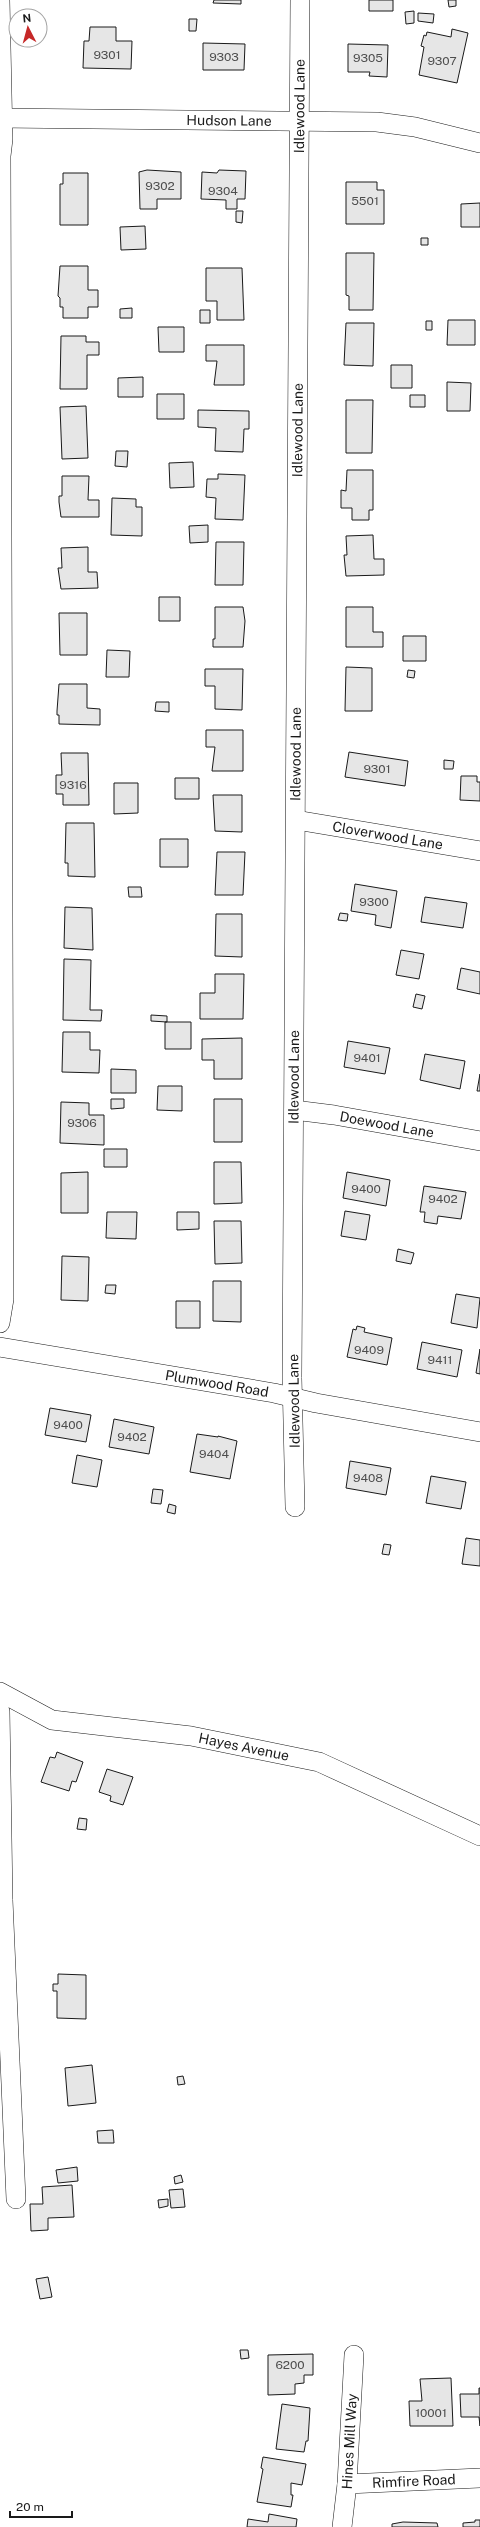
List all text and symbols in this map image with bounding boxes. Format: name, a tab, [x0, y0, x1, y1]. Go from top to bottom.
north arrow	[8, 8, 48, 48]
text: N	[22, 12, 32, 24]
house number: 9301	[93, 48, 121, 62]
house number: 9303	[209, 50, 239, 64]
house number: 9305	[353, 51, 383, 65]
house number: 9307	[427, 54, 457, 68]
street label: Idlewood Lane	[291, 59, 308, 153]
street label: Hudson Lane	[186, 112, 272, 129]
house number: 9302	[145, 179, 175, 193]
house number: 9304	[208, 184, 238, 198]
house number: 5501	[351, 194, 379, 208]
street label: Idlewood Lane	[289, 383, 306, 477]
street label: Idlewood Lane	[287, 707, 304, 801]
house number: 9301	[363, 762, 391, 776]
house number: 9316	[59, 778, 87, 792]
street label: Cloverwood Lane	[331, 818, 444, 853]
house number: 9300	[359, 895, 389, 909]
street label: Idlewood Lane	[285, 1030, 302, 1124]
house number: 9401	[353, 1051, 381, 1065]
street label: Doewood Lane	[338, 1108, 435, 1141]
house number: 9306	[67, 1116, 97, 1130]
house number: 9400	[351, 1182, 381, 1196]
house number: 9402	[428, 1192, 458, 1206]
house number: 9409	[354, 1343, 384, 1357]
house number: 9411	[428, 1353, 452, 1367]
street label: Idlewood Lane	[285, 1354, 303, 1448]
street label: Plumwood Road	[164, 1367, 270, 1400]
house number: 9400	[53, 1418, 83, 1432]
house number: 9402	[117, 1430, 147, 1444]
house number: 9404	[199, 1447, 229, 1461]
house number: 9408	[353, 1471, 383, 1485]
street label: Hayes Avenue	[197, 1730, 291, 1764]
house number: 6200	[275, 2358, 305, 2372]
street label: Hines Mill Way	[339, 2393, 360, 2490]
house number: 10001	[415, 2406, 447, 2420]
street label: Rimfire Road	[372, 2471, 456, 2491]
scale bar	[10, 2493, 72, 2519]
text: 20 m	[16, 2500, 44, 2514]

